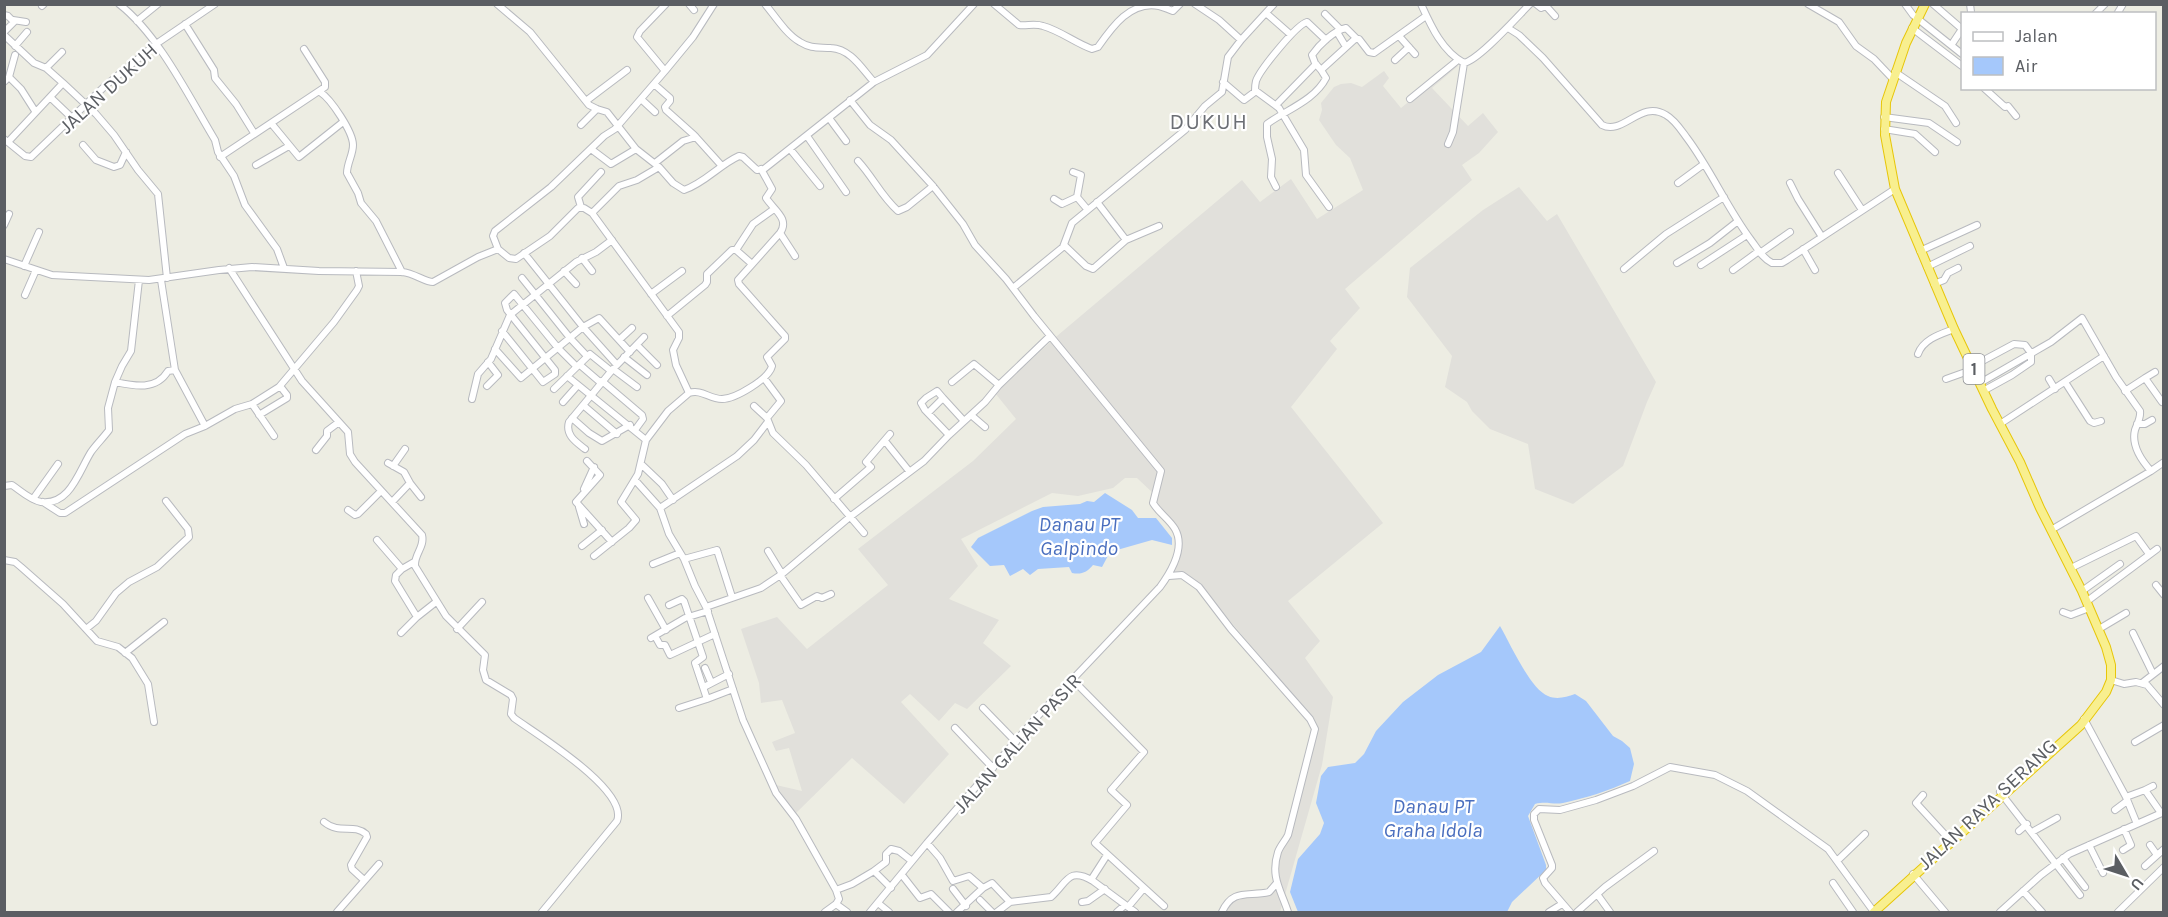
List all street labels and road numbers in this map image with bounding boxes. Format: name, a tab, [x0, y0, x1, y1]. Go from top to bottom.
street label: JALAN DUKUH	[55, 38, 162, 138]
road number: 1	[1964, 354, 1984, 384]
street label: JALAN GALIAN PASIR	[949, 669, 1086, 818]
street label: JALAN RAYA SERANG	[1913, 734, 2062, 875]

